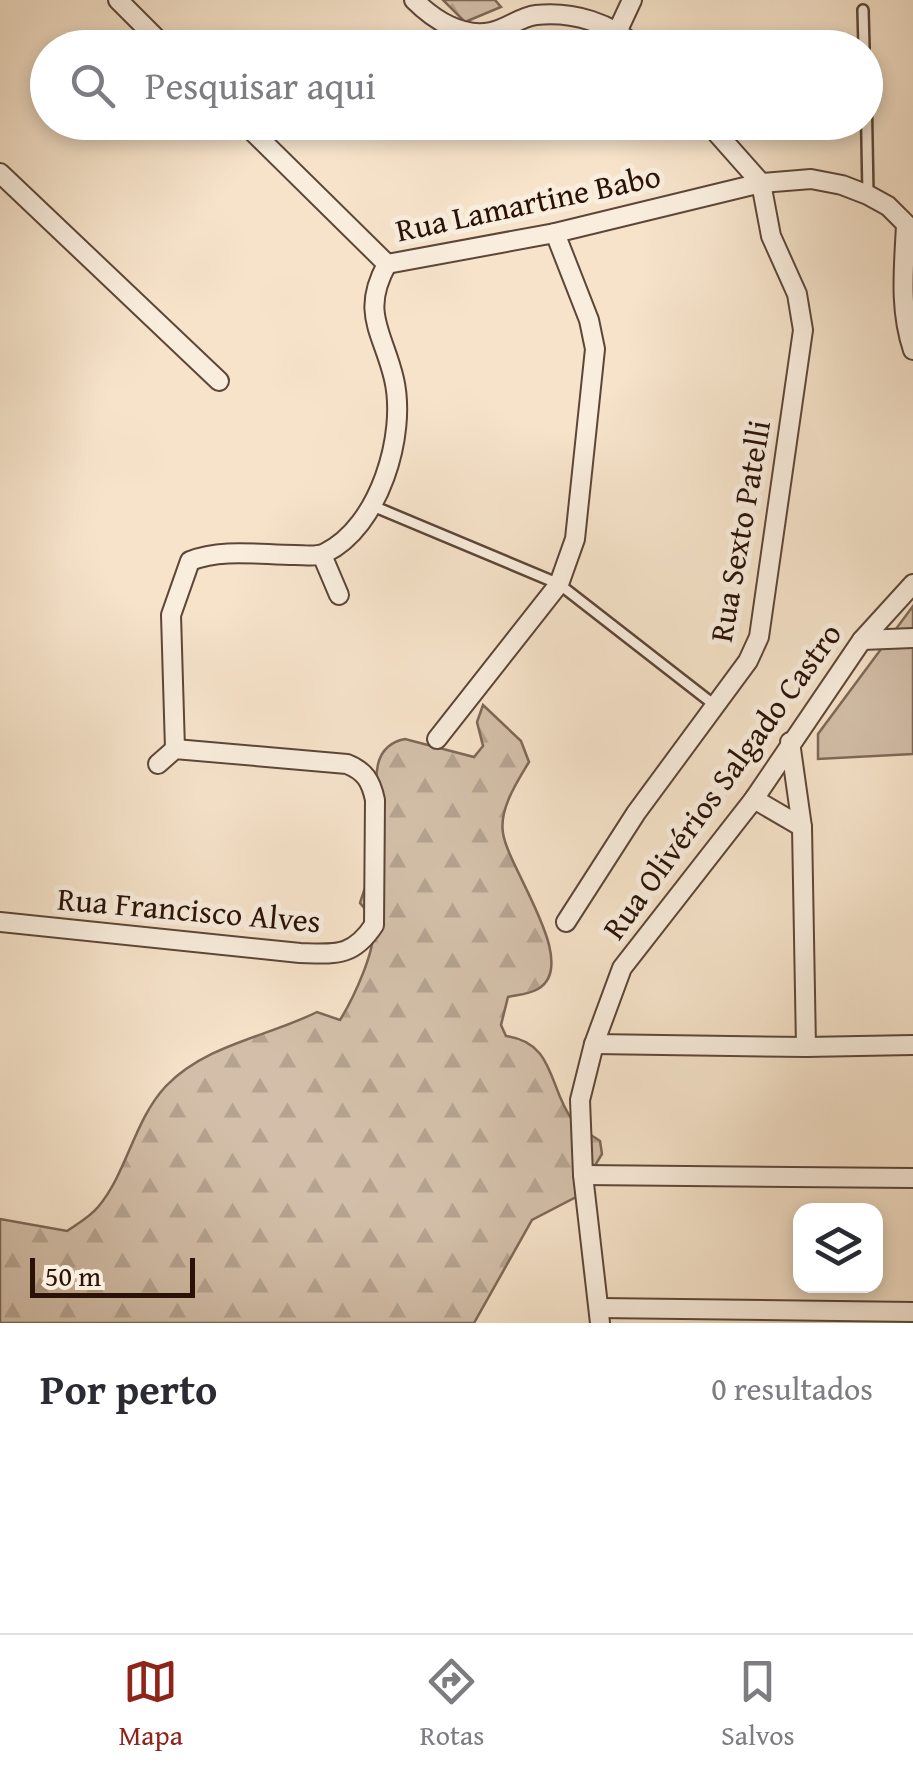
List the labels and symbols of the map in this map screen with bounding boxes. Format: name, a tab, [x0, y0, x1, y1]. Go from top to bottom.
street label: Rua Lamartine Babo	[391, 152, 665, 254]
street label: Rua Sexto Patelli	[697, 416, 782, 646]
street label: Rua Olivérios Salgado Castro	[591, 613, 853, 949]
street label: Rua Francisco Alves	[55, 875, 323, 944]
scale bar	[30, 1253, 195, 1298]

